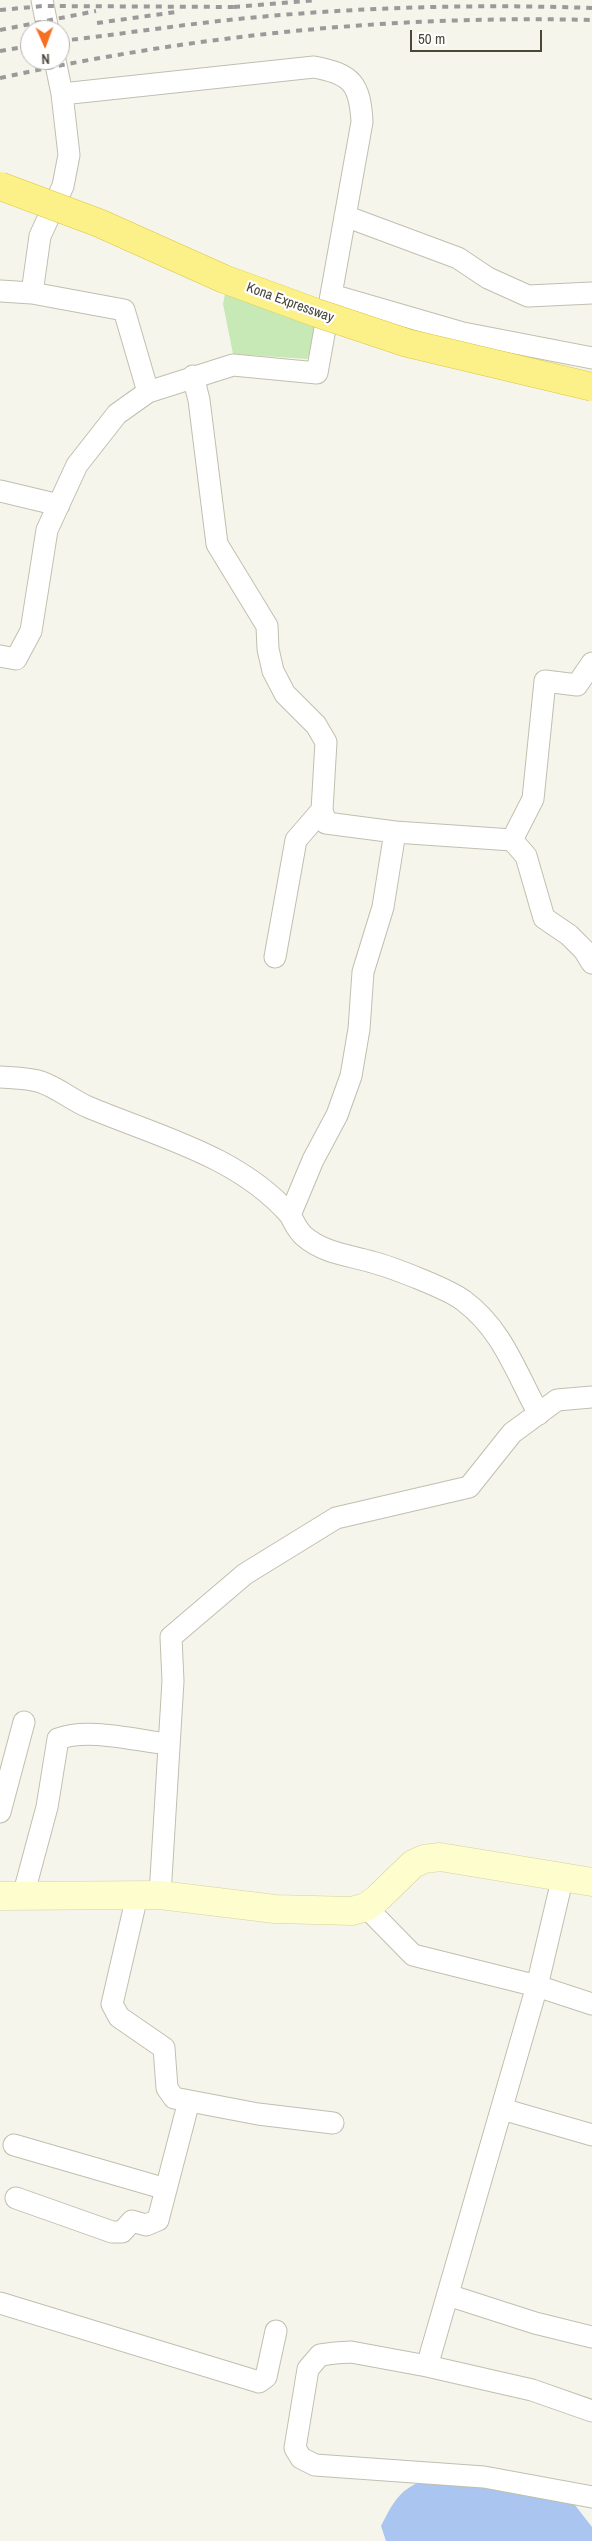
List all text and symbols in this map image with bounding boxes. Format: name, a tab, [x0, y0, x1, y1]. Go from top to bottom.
north arrow	[20, 20, 70, 70]
scale bar	[412, 20, 544, 52]
text: 50 m	[418, 28, 445, 49]
text: N	[41, 50, 50, 68]
street label: Kona Expressway	[244, 279, 336, 327]

